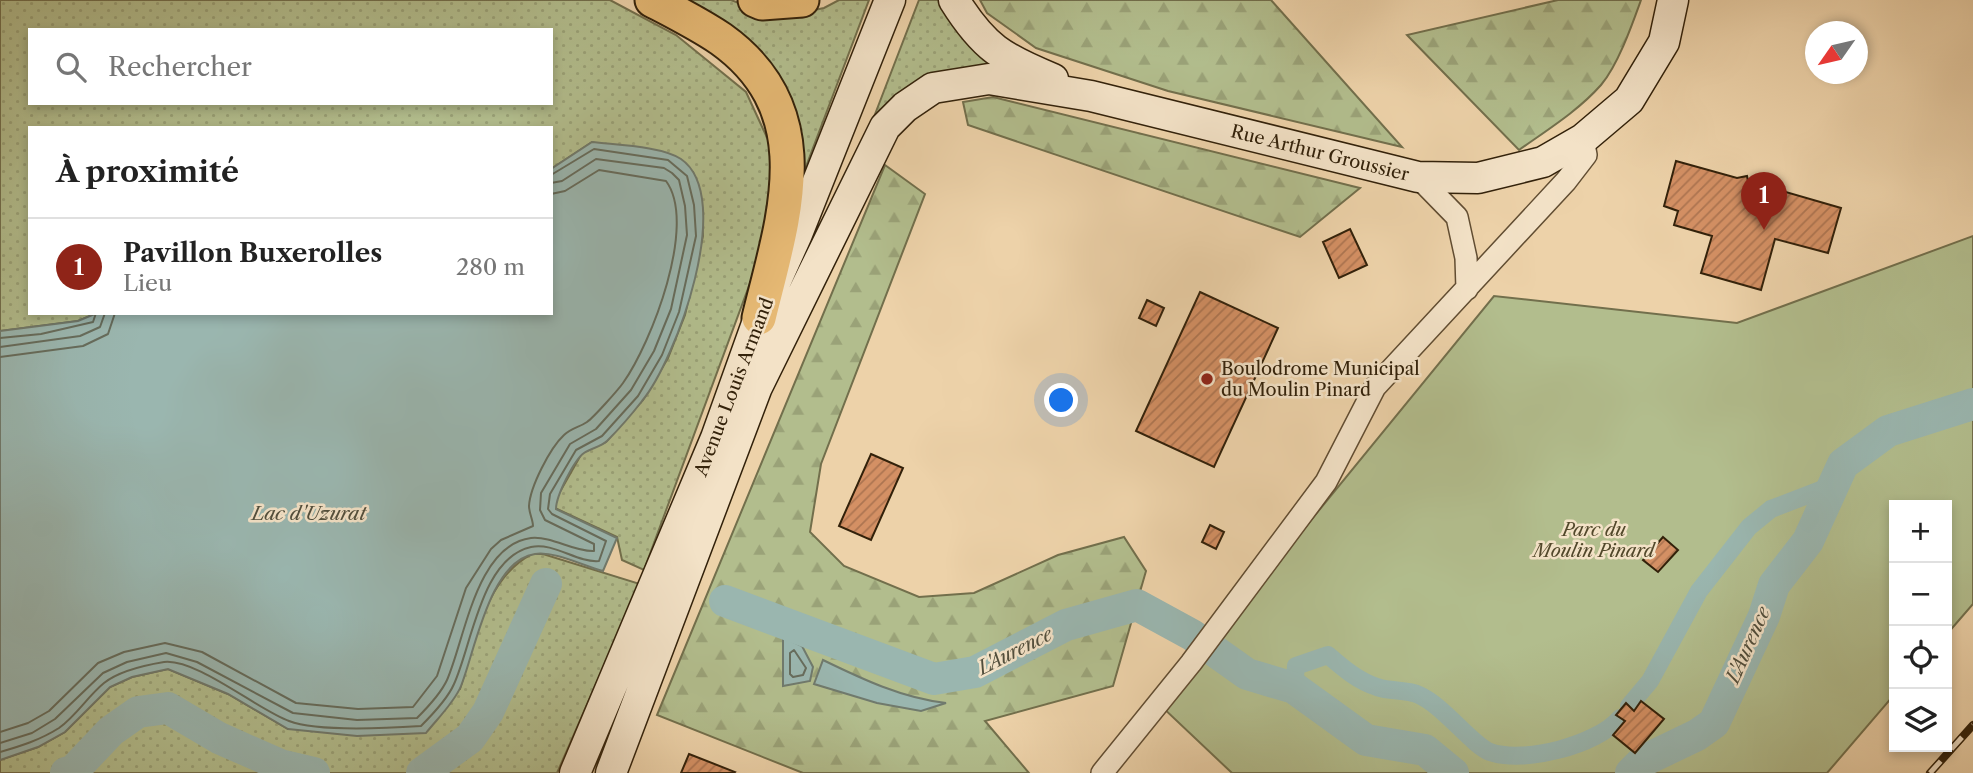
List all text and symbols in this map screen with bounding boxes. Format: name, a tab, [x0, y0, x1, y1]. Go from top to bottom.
north arrow	[1805, 21, 1868, 84]
search box	[28, 28, 553, 105]
icon: search	[52, 48, 90, 86]
text: Rechercher	[108, 51, 252, 83]
street label: Rue Arthur Groussier	[1229, 120, 1412, 186]
text: À proximité	[56, 153, 239, 190]
pin: 1	[1741, 172, 1787, 230]
text: Pavillon Buxerolles	[123, 237, 382, 269]
text: 1	[74, 253, 84, 281]
text: 280 m	[456, 253, 525, 281]
text: Lieu	[123, 269, 172, 297]
street label: Avenue Louis Armand	[689, 295, 778, 480]
place label: Boulodrome Municipal du Moulin Pinard	[1221, 358, 1420, 401]
marker: Boulodrome Municipal du Moulin Pinard	[1199, 371, 1215, 387]
your location	[1044, 383, 1078, 417]
map controls	[1889, 500, 1952, 752]
button: +	[1889, 500, 1952, 563]
water label: Lac d'Uzurat	[250, 502, 367, 525]
park label: Parc du Moulin Pinard	[1532, 519, 1657, 562]
button: −	[1889, 563, 1952, 626]
water label: L'Aurence	[1720, 603, 1775, 688]
water label: L'Aurence	[972, 622, 1057, 681]
button: locate	[1889, 626, 1952, 689]
button: layers	[1889, 689, 1952, 752]

